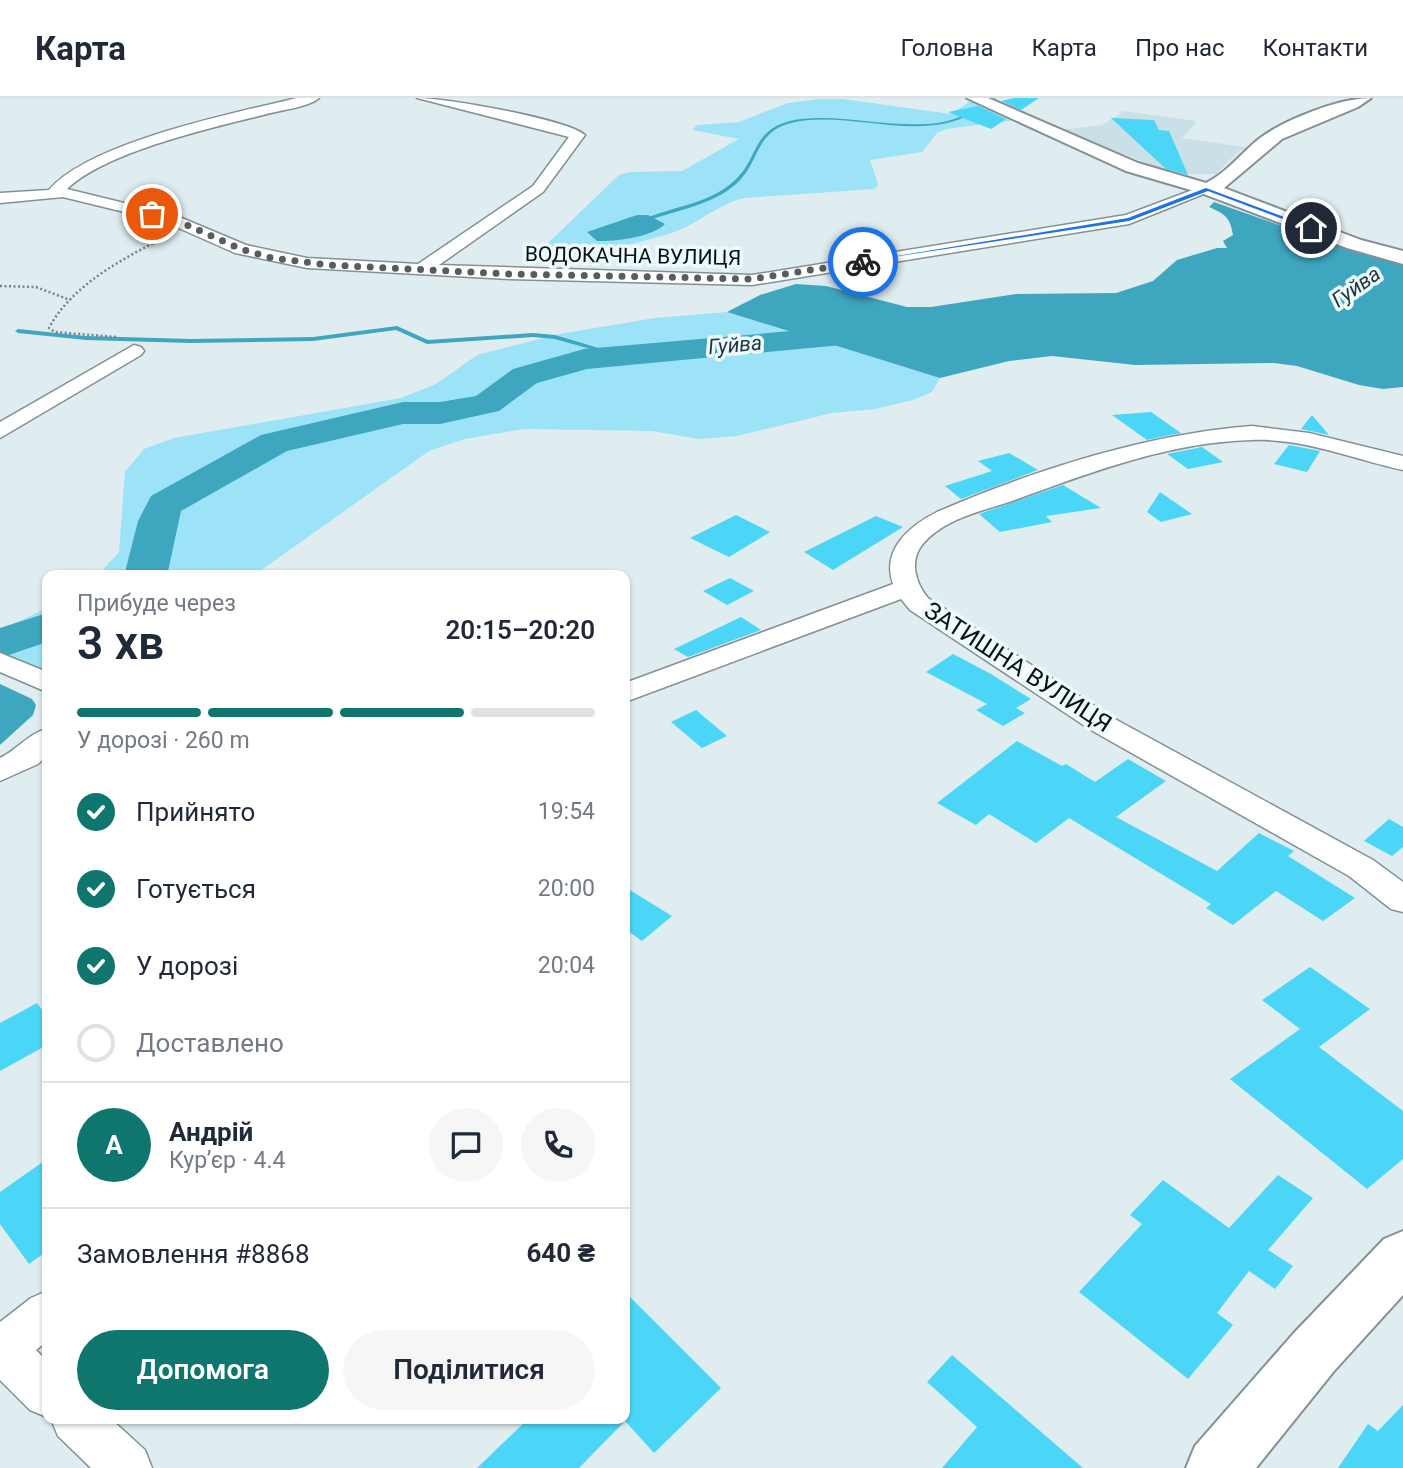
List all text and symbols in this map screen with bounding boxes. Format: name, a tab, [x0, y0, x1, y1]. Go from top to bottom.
text: Карта	[35, 29, 126, 68]
text: Головна	[901, 34, 993, 62]
text: Карта	[1031, 34, 1097, 62]
text: Про нас	[1135, 34, 1225, 62]
text: Контакти	[1263, 34, 1368, 62]
pin	[122, 184, 182, 244]
icon: bag	[133, 195, 171, 233]
pin	[1281, 198, 1341, 258]
icon: home	[1292, 209, 1330, 247]
courier	[828, 227, 898, 297]
street label: ВОДОКАЧНА ВУЛИЦЯ	[525, 242, 741, 270]
icon: bike	[844, 243, 882, 281]
water label: Гуйва	[1327, 262, 1385, 312]
water label: Гуйва	[707, 331, 763, 359]
text: Прибуде через	[77, 590, 236, 617]
street label: ЗАТИШНА ВУЛИЦЯ	[919, 596, 1117, 738]
text: 20:15–20:20	[445, 615, 595, 645]
text: 3 хв	[77, 616, 164, 670]
text: У дорозі · 260 m	[77, 727, 250, 754]
icon: check	[77, 793, 115, 831]
text: Прийнято	[136, 797, 255, 827]
text: 19:54	[538, 798, 595, 825]
icon: check	[77, 870, 115, 908]
text: Готується	[136, 874, 256, 904]
text: 20:00	[538, 875, 595, 902]
icon: check	[77, 947, 115, 985]
text: У дорозі	[136, 951, 238, 981]
text: 20:04	[538, 952, 595, 979]
text: Доставлено	[136, 1028, 284, 1058]
button: chat	[429, 1108, 503, 1182]
button: phone	[521, 1108, 595, 1182]
text: Андрій	[169, 1117, 253, 1147]
text: А	[105, 1130, 123, 1160]
text: Кур’єр · 4.4	[169, 1147, 285, 1174]
text: 640 ₴	[526, 1238, 595, 1268]
text: Замовлення #8868	[77, 1239, 310, 1269]
button: Допомога	[77, 1330, 329, 1410]
button: Поділитися	[343, 1330, 595, 1410]

